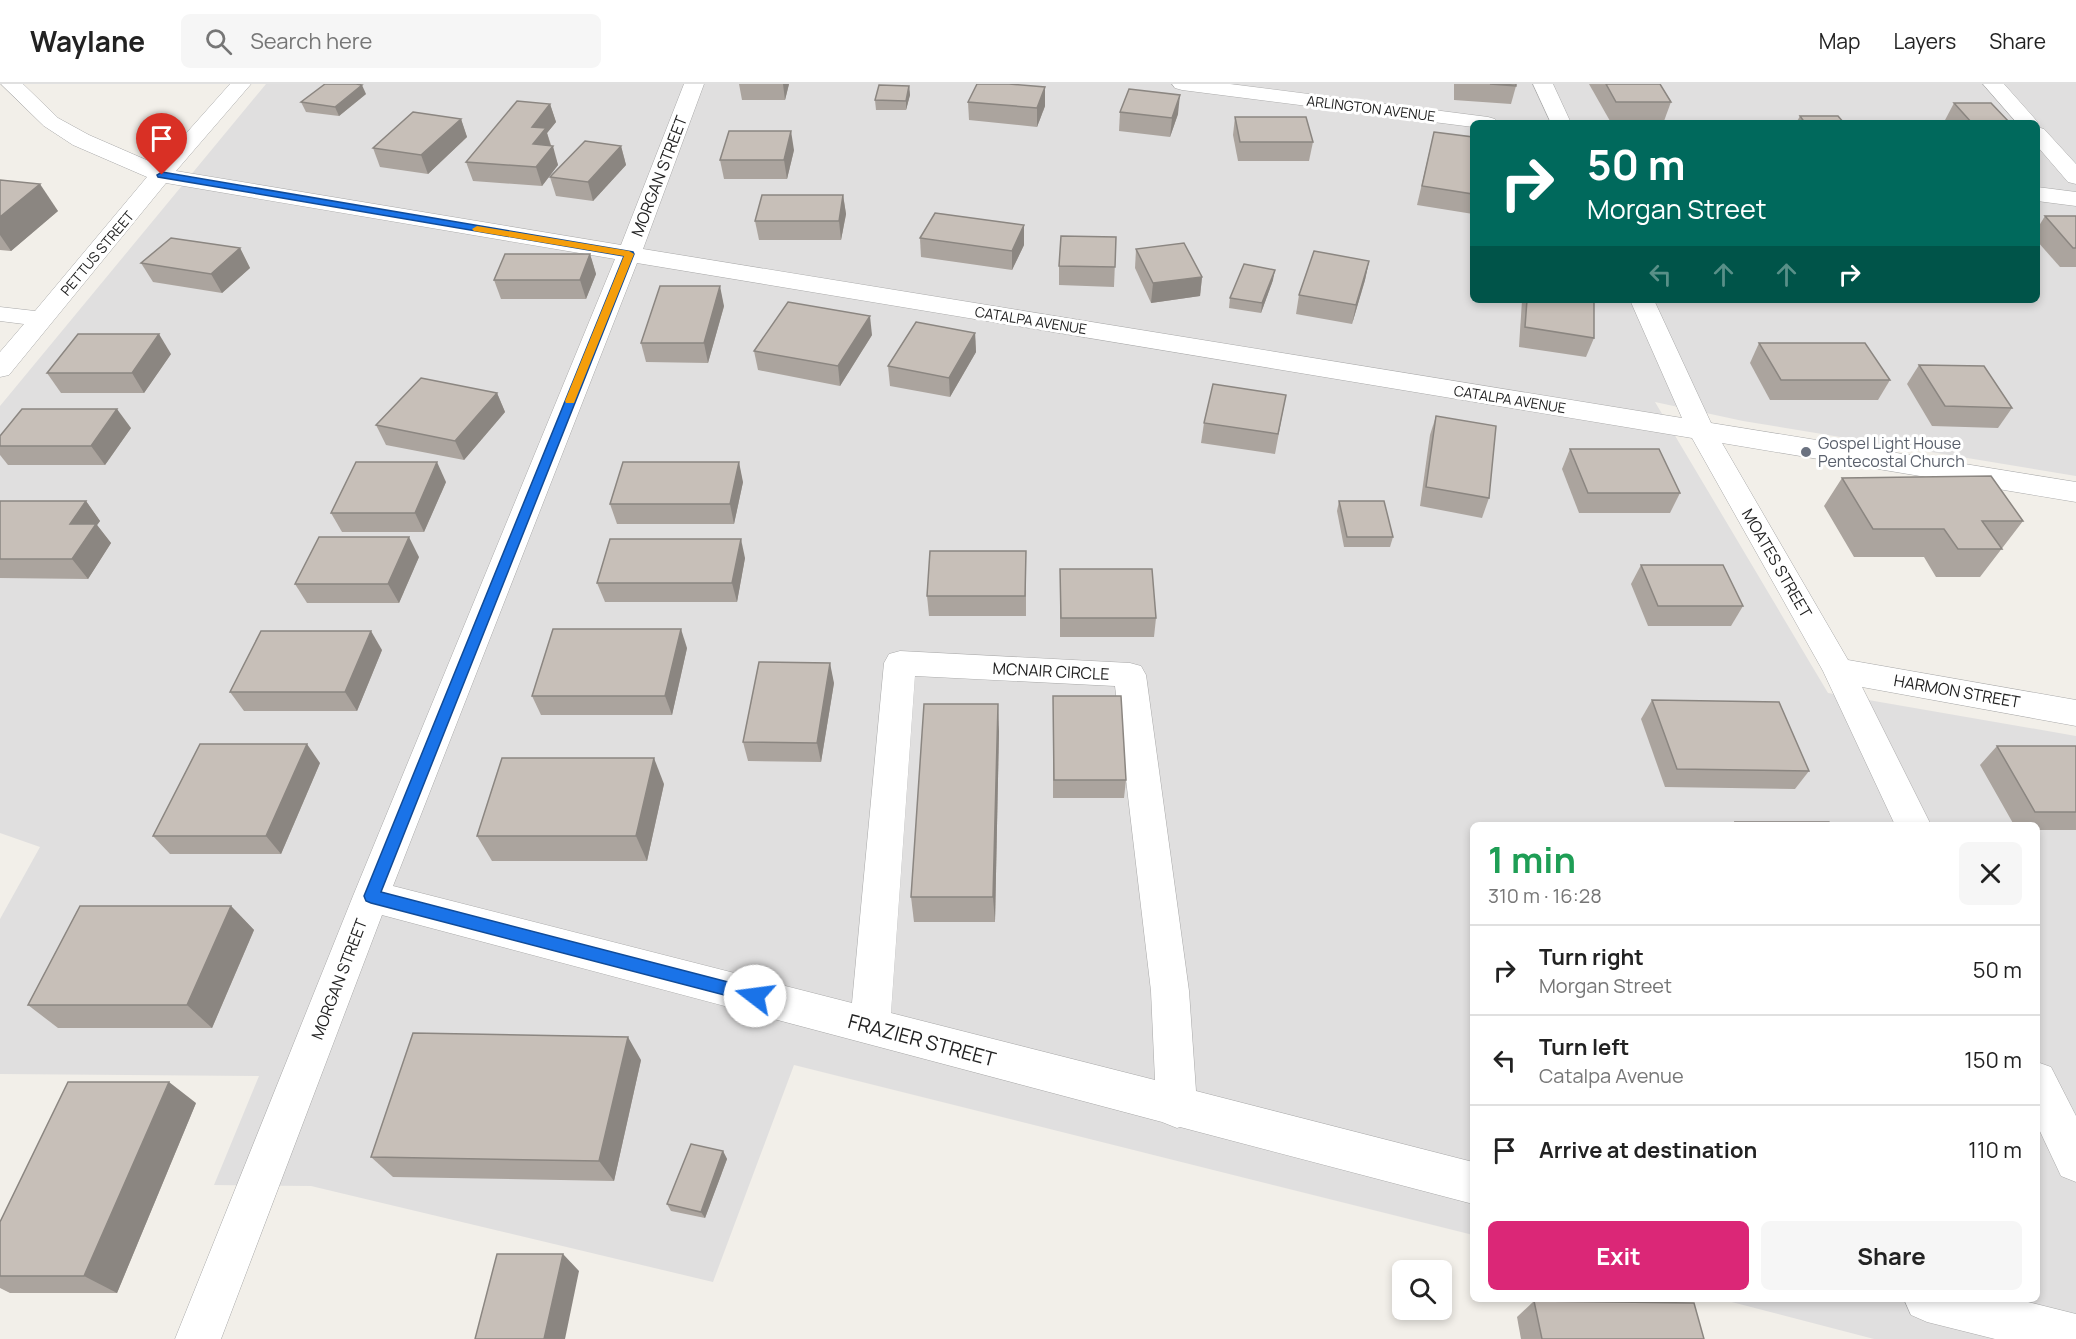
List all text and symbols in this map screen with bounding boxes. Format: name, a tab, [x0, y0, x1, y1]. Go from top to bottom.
search box	[181, 14, 601, 68]
text: Waylane	[30, 22, 145, 60]
icon: search	[202, 25, 235, 58]
text: Search here	[250, 26, 372, 56]
text: Map	[1819, 27, 1860, 55]
text: Layers	[1893, 27, 1956, 55]
text: Share	[1989, 27, 2046, 55]
street label: ARLINGTON AVENUE	[1305, 91, 1437, 125]
street label: MORGAN STREET	[626, 112, 692, 240]
pin	[136, 113, 187, 175]
icon: arrive	[145, 122, 178, 155]
text: 50 m	[1587, 135, 1685, 193]
icon: right	[1488, 144, 1566, 222]
text: Morgan Street	[1587, 190, 1767, 227]
street label: PETTUS STREET	[56, 206, 138, 299]
icon: left	[1644, 258, 1677, 291]
icon: ahead	[1707, 258, 1740, 291]
icon: ahead	[1770, 258, 1803, 291]
icon: right	[1833, 258, 1866, 291]
street label: CATALPA AVENUE	[974, 302, 1088, 338]
street label: CATALPA AVENUE	[1453, 381, 1567, 417]
place label: Gospel Light House Pentecostal Church	[1818, 432, 1965, 472]
marker: Gospel Light House Pentecostal Church	[1799, 445, 1813, 459]
street label: MOATES STREET	[1737, 504, 1817, 622]
street label: MCNAIR CIRCLE	[992, 657, 1110, 685]
street label: HARMON STREET	[1892, 669, 2022, 713]
text: 1 min	[1488, 835, 1576, 884]
button: close	[1959, 842, 2022, 905]
text: 310 m · 16:28	[1488, 882, 1602, 909]
street label: MORGAN STREET	[306, 915, 372, 1043]
text: Turn right	[1539, 942, 1644, 972]
icon: right	[1488, 954, 1521, 987]
text: 50 m	[1973, 955, 2022, 985]
position arrow	[723, 964, 787, 1028]
text: Morgan Street	[1539, 972, 1672, 999]
street label: FRAZIER STREET	[845, 1007, 999, 1073]
text: Turn left	[1539, 1032, 1629, 1062]
icon: left	[1488, 1044, 1521, 1077]
text: 150 m	[1964, 1045, 2022, 1075]
text: Catalpa Avenue	[1539, 1062, 1684, 1089]
icon: arrive	[1488, 1134, 1521, 1167]
text: Arrive at destination	[1539, 1135, 1757, 1165]
text: 110 m	[1968, 1135, 2022, 1165]
button: Exit	[1488, 1221, 1749, 1290]
button: Share	[1761, 1221, 2022, 1290]
map controls	[1392, 1260, 1452, 1320]
button: search	[1392, 1260, 1452, 1320]

